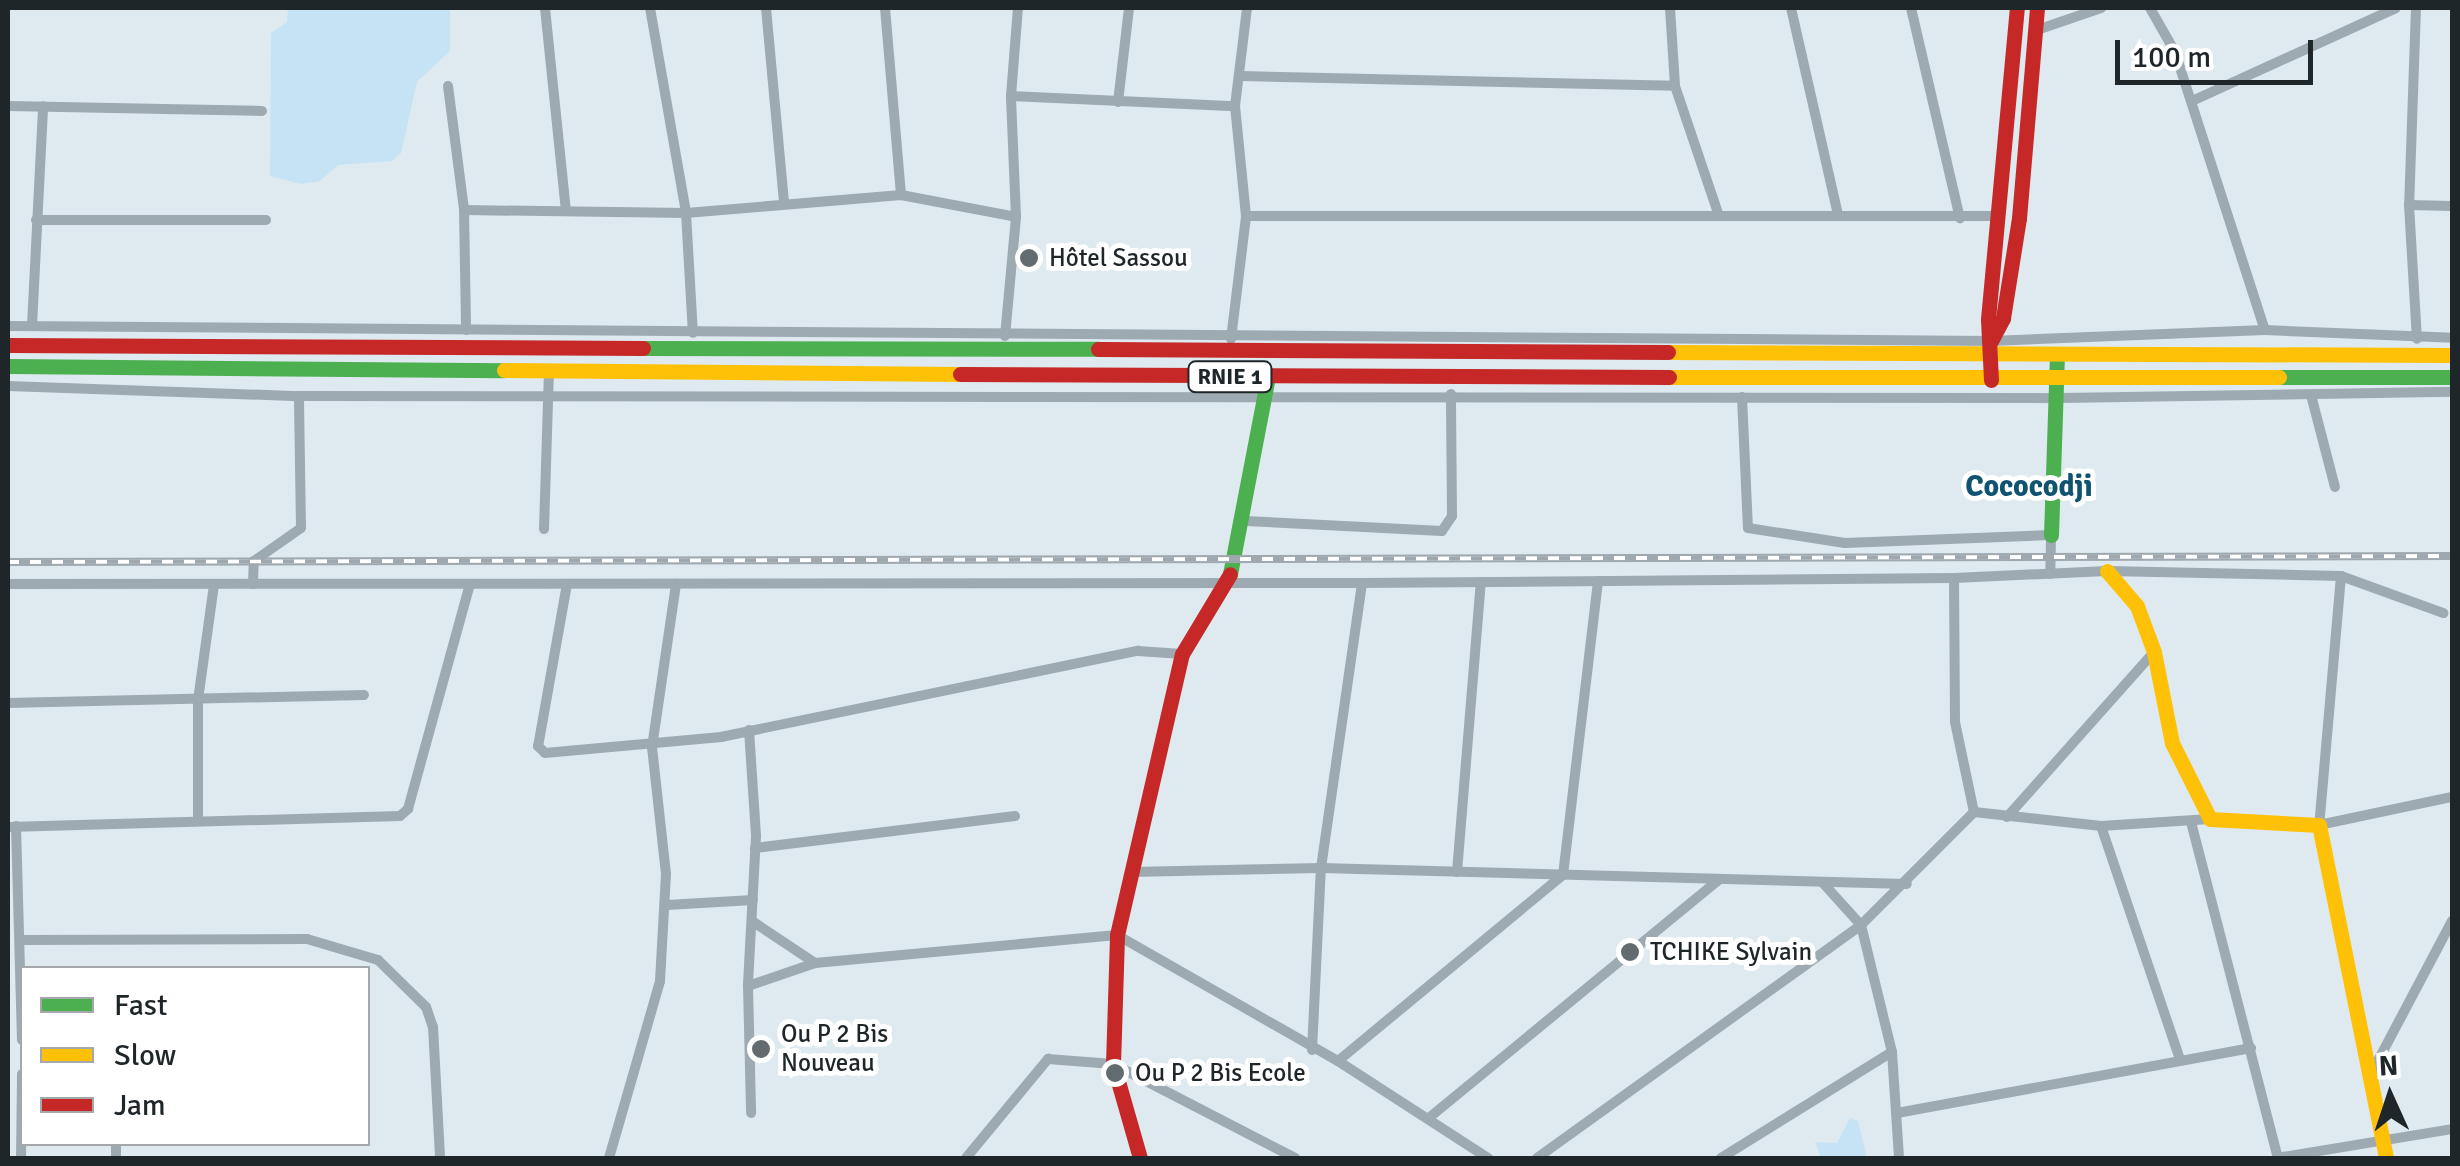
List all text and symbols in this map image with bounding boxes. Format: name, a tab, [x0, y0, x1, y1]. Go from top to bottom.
scale bar	[2120, 20, 2318, 82]
text: 100 m	[2132, 39, 2211, 76]
place label: Hôtel Sassou	[1049, 243, 1188, 273]
marker: Hôtel Sassou	[1018, 247, 1040, 269]
road number: RNIE 1	[1185, 360, 1275, 394]
district label: Cococodji	[1965, 469, 2093, 505]
place label: TCHIKE Sylvain	[1650, 937, 1812, 967]
marker: TCHIKE Sylvain	[1619, 941, 1641, 963]
legend	[20, 966, 370, 1146]
text: Fast	[114, 987, 167, 1024]
place label: Ou P 2 Bis Nouveau	[781, 1020, 888, 1079]
text: Slow	[114, 1037, 176, 1074]
marker: Ou P 2 Bis Nouveau	[750, 1038, 772, 1060]
north arrow	[2340, 1046, 2440, 1146]
text: N	[2378, 1049, 2399, 1084]
place label: Ou P 2 Bis Ecole	[1135, 1058, 1306, 1088]
marker: Ou P 2 Bis Ecole	[1104, 1062, 1126, 1084]
text: Jam	[114, 1087, 166, 1124]

